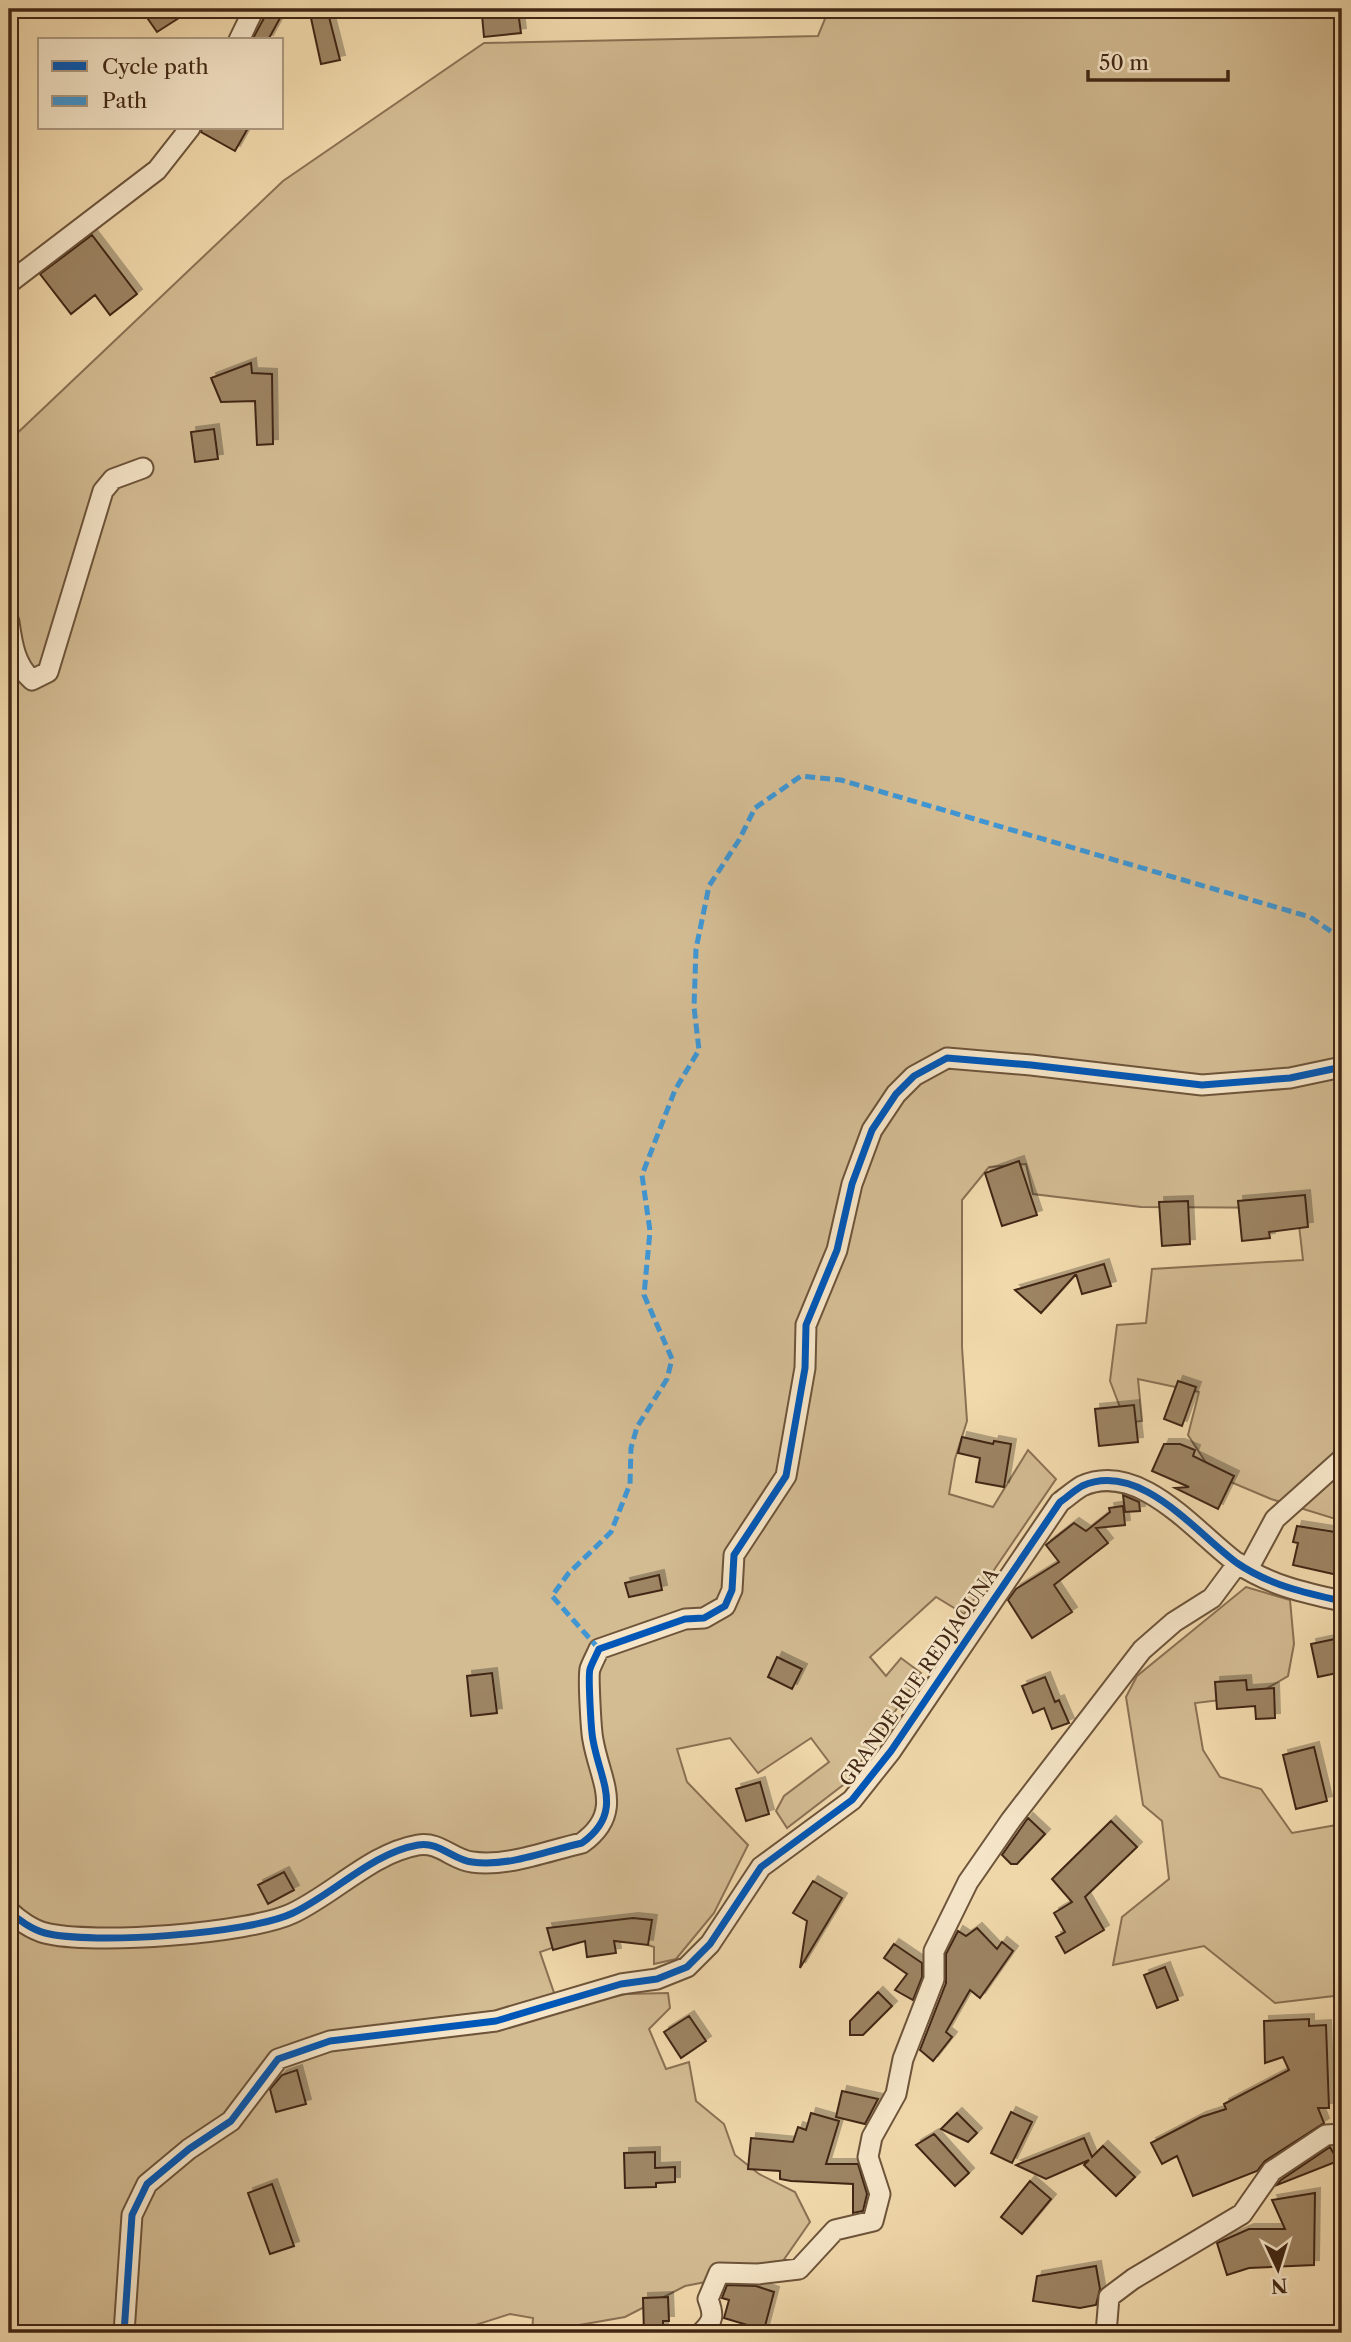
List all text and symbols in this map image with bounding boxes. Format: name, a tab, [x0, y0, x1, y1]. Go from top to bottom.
legend	[38, 38, 284, 130]
scale bar	[1088, 38, 1228, 82]
text: 50 m	[1099, 50, 1149, 75]
text: Cycle path	[102, 54, 209, 79]
text: Path	[102, 88, 147, 113]
street label: GRANDE RUE REDJAOUNA	[835, 1563, 1004, 1791]
north arrow	[1242, 2234, 1312, 2304]
text: N	[1270, 2273, 1288, 2298]

